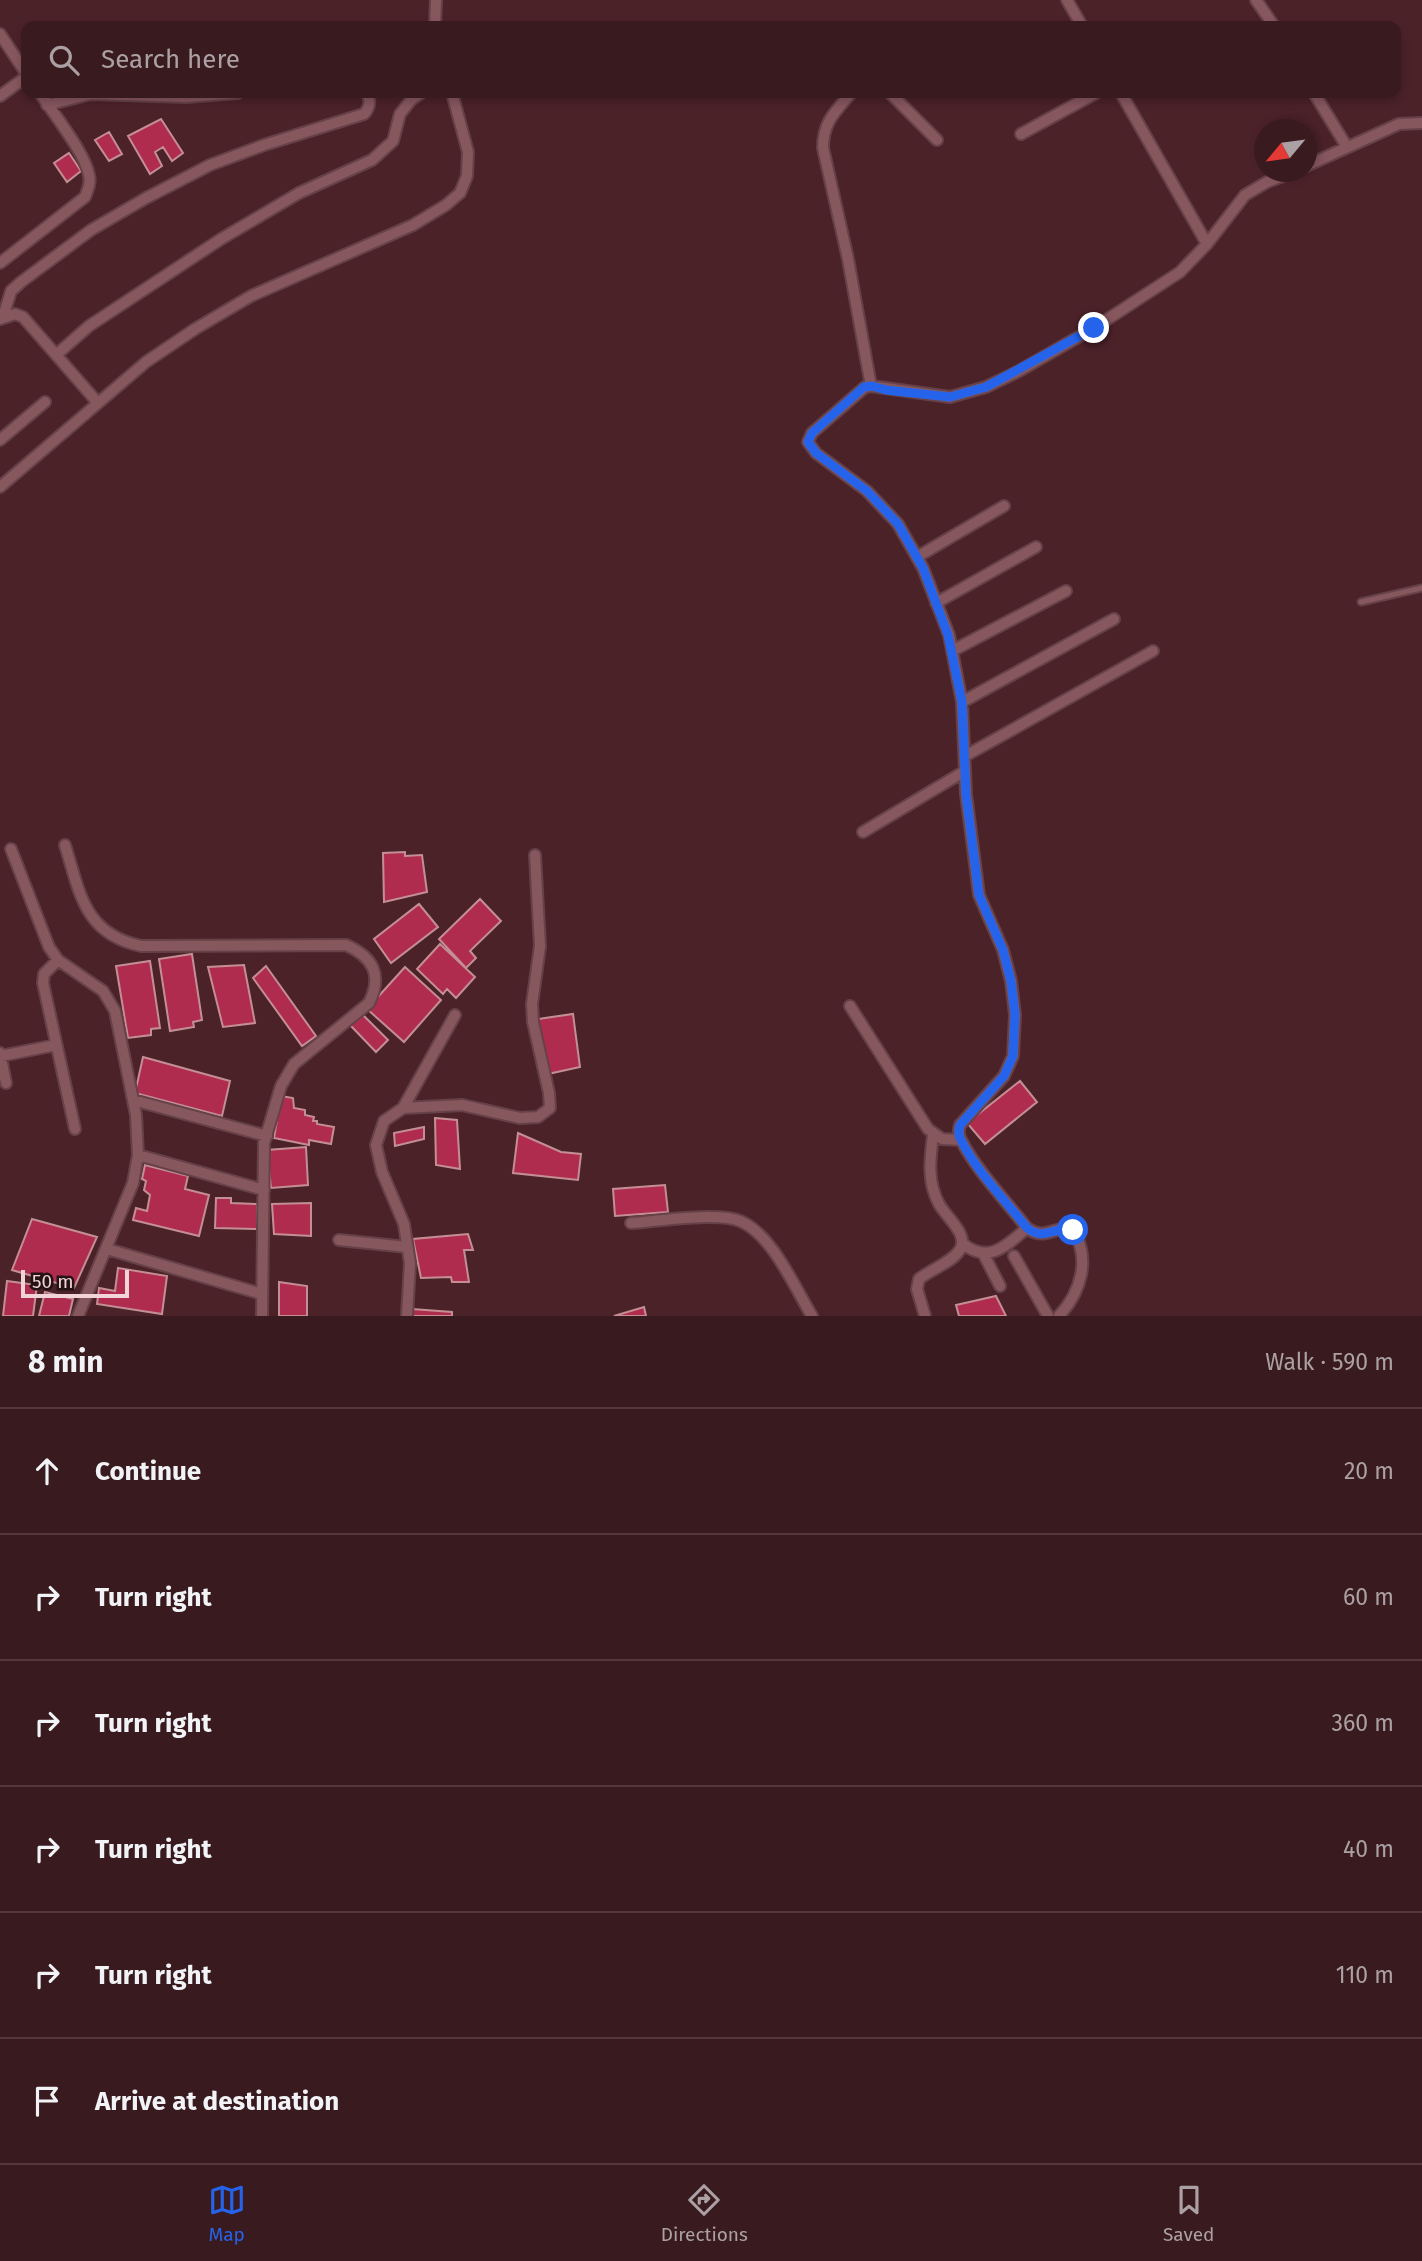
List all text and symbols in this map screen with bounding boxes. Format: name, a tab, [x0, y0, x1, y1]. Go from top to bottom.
search box	[21, 21, 1401, 98]
icon: search	[45, 41, 83, 79]
text: Search here	[101, 44, 240, 75]
north arrow	[1254, 119, 1317, 182]
route end	[1078, 312, 1109, 343]
route start	[1057, 1214, 1088, 1245]
scale bar	[21, 1267, 130, 1299]
text: 50 m	[32, 1270, 73, 1293]
text: 8 min	[28, 1344, 104, 1380]
text: Walk · 590 m	[1265, 1348, 1394, 1376]
icon: ahead	[28, 1452, 66, 1490]
text: Continue	[95, 1456, 201, 1487]
text: 20 m	[1344, 1457, 1394, 1485]
icon: right	[28, 1578, 66, 1616]
text: Turn right	[95, 1582, 212, 1613]
text: 60 m	[1343, 1583, 1394, 1611]
icon: right	[28, 1704, 66, 1742]
text: Turn right	[95, 1708, 212, 1739]
text: 360 m	[1332, 1709, 1394, 1737]
icon: right	[28, 1830, 66, 1868]
text: Turn right	[95, 1834, 212, 1865]
text: 40 m	[1343, 1835, 1394, 1863]
icon: right	[28, 1956, 66, 1994]
text: Turn right	[95, 1960, 212, 1991]
text: 110 m	[1336, 1961, 1394, 1989]
icon: arrive	[28, 2082, 66, 2120]
text: Arrive at destination	[95, 2086, 339, 2117]
tab: Map	[208, 2181, 246, 2246]
tab: Directions	[661, 2181, 748, 2246]
tab: Saved	[1163, 2181, 1214, 2246]

